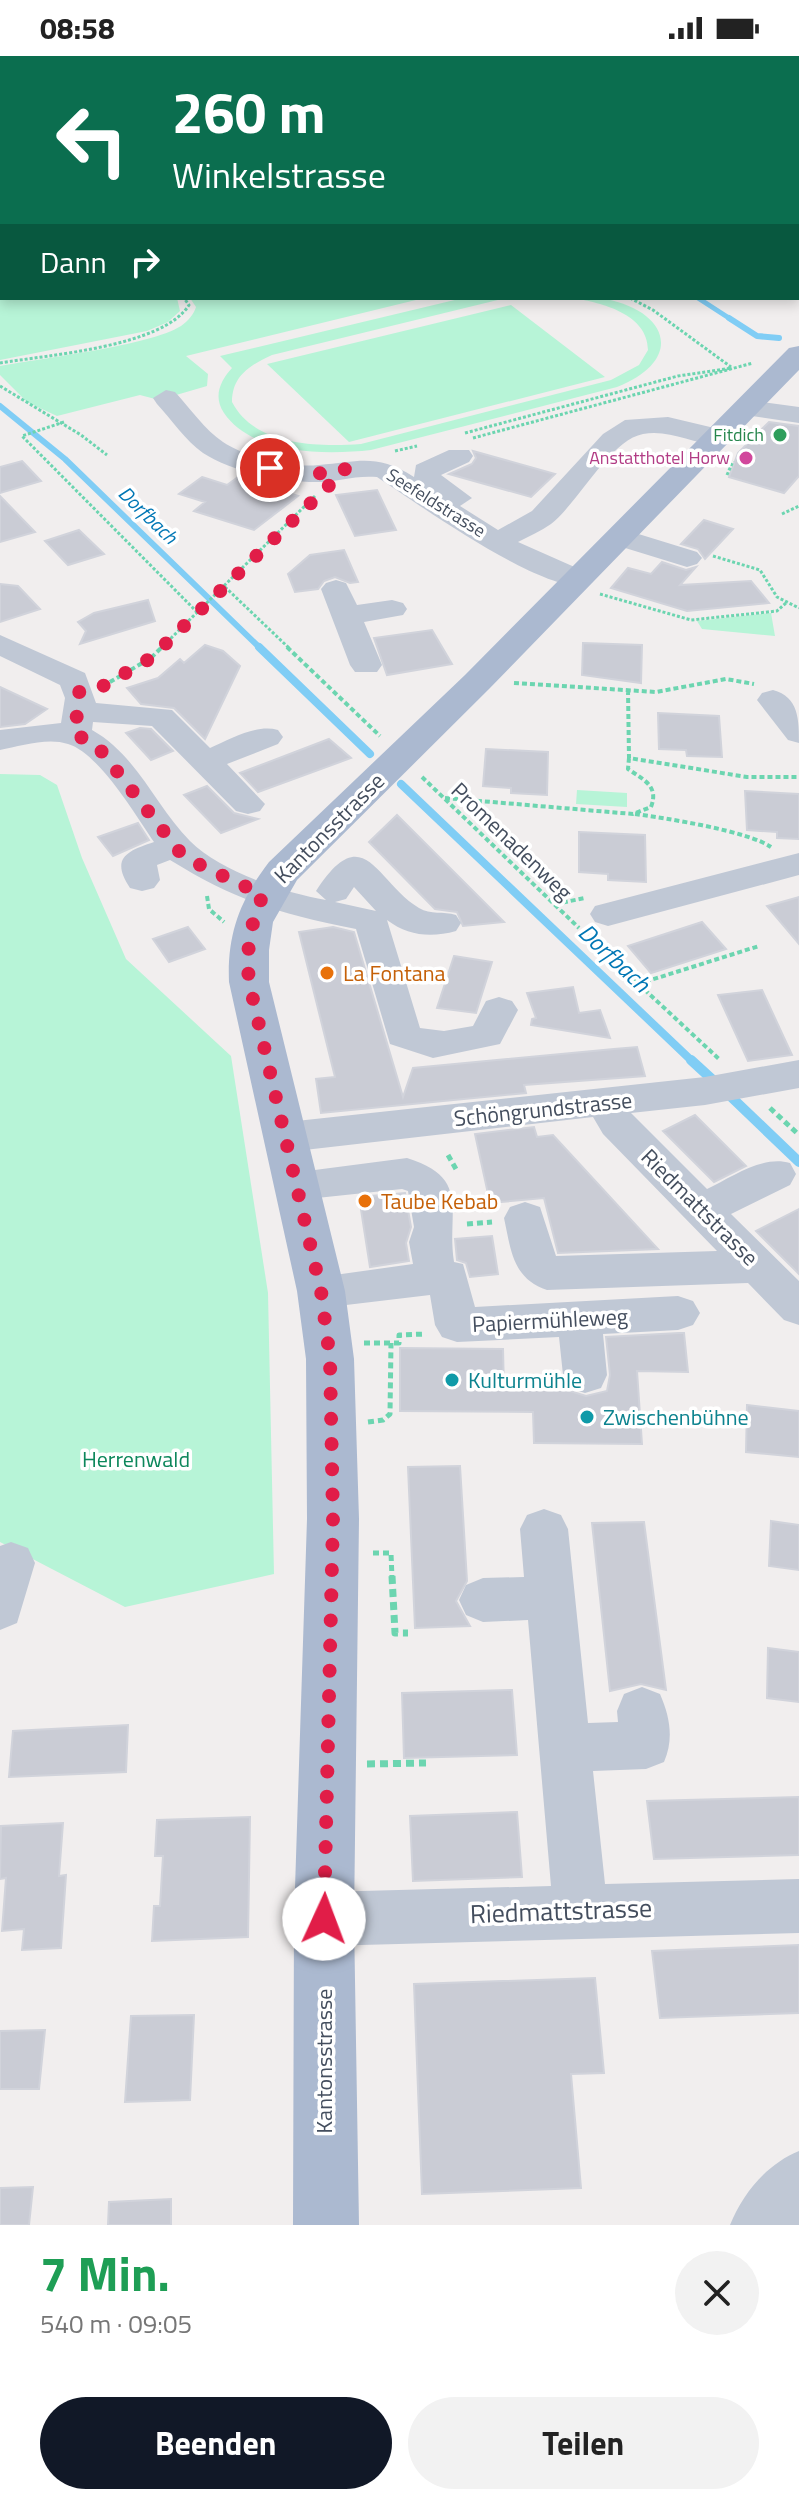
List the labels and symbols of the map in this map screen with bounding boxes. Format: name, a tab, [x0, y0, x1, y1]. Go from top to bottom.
place label: Fitdich	[713, 421, 764, 448]
marker: Fitdich	[771, 426, 789, 444]
pin	[236, 434, 304, 502]
place label: Anstatthotel Horw	[589, 444, 730, 471]
marker: Anstatthotel Horw	[737, 449, 755, 467]
street label: Seefeldstrasse	[382, 461, 491, 544]
water label: Dorfbach	[111, 478, 186, 552]
street label: Kantonsstrasse	[266, 765, 392, 891]
street label: Promenadenweg	[443, 774, 581, 908]
water label: Dorfbach	[571, 914, 660, 1001]
place label: La Fontana	[343, 956, 446, 990]
marker: La Fontana	[318, 964, 336, 982]
street label: Schöngrundstrasse	[452, 1083, 634, 1135]
street label: Riedmattstrasse	[633, 1140, 767, 1274]
place label: Taube Kebab	[381, 1184, 498, 1218]
marker: Taube Kebab	[356, 1192, 374, 1210]
street label: Papiermühleweg	[471, 1299, 629, 1341]
place label: Kulturmühle	[468, 1363, 582, 1397]
marker: Kulturmühle	[443, 1371, 461, 1389]
place label: Zwischenbühne	[603, 1400, 749, 1434]
marker: Zwischenbühne	[578, 1408, 596, 1426]
park label: Herrenwald	[82, 1442, 190, 1476]
position arrow	[282, 1877, 366, 1961]
street label: Riedmattstrasse	[469, 1888, 653, 1933]
street label: Kantonsstrasse	[307, 1989, 341, 2133]

